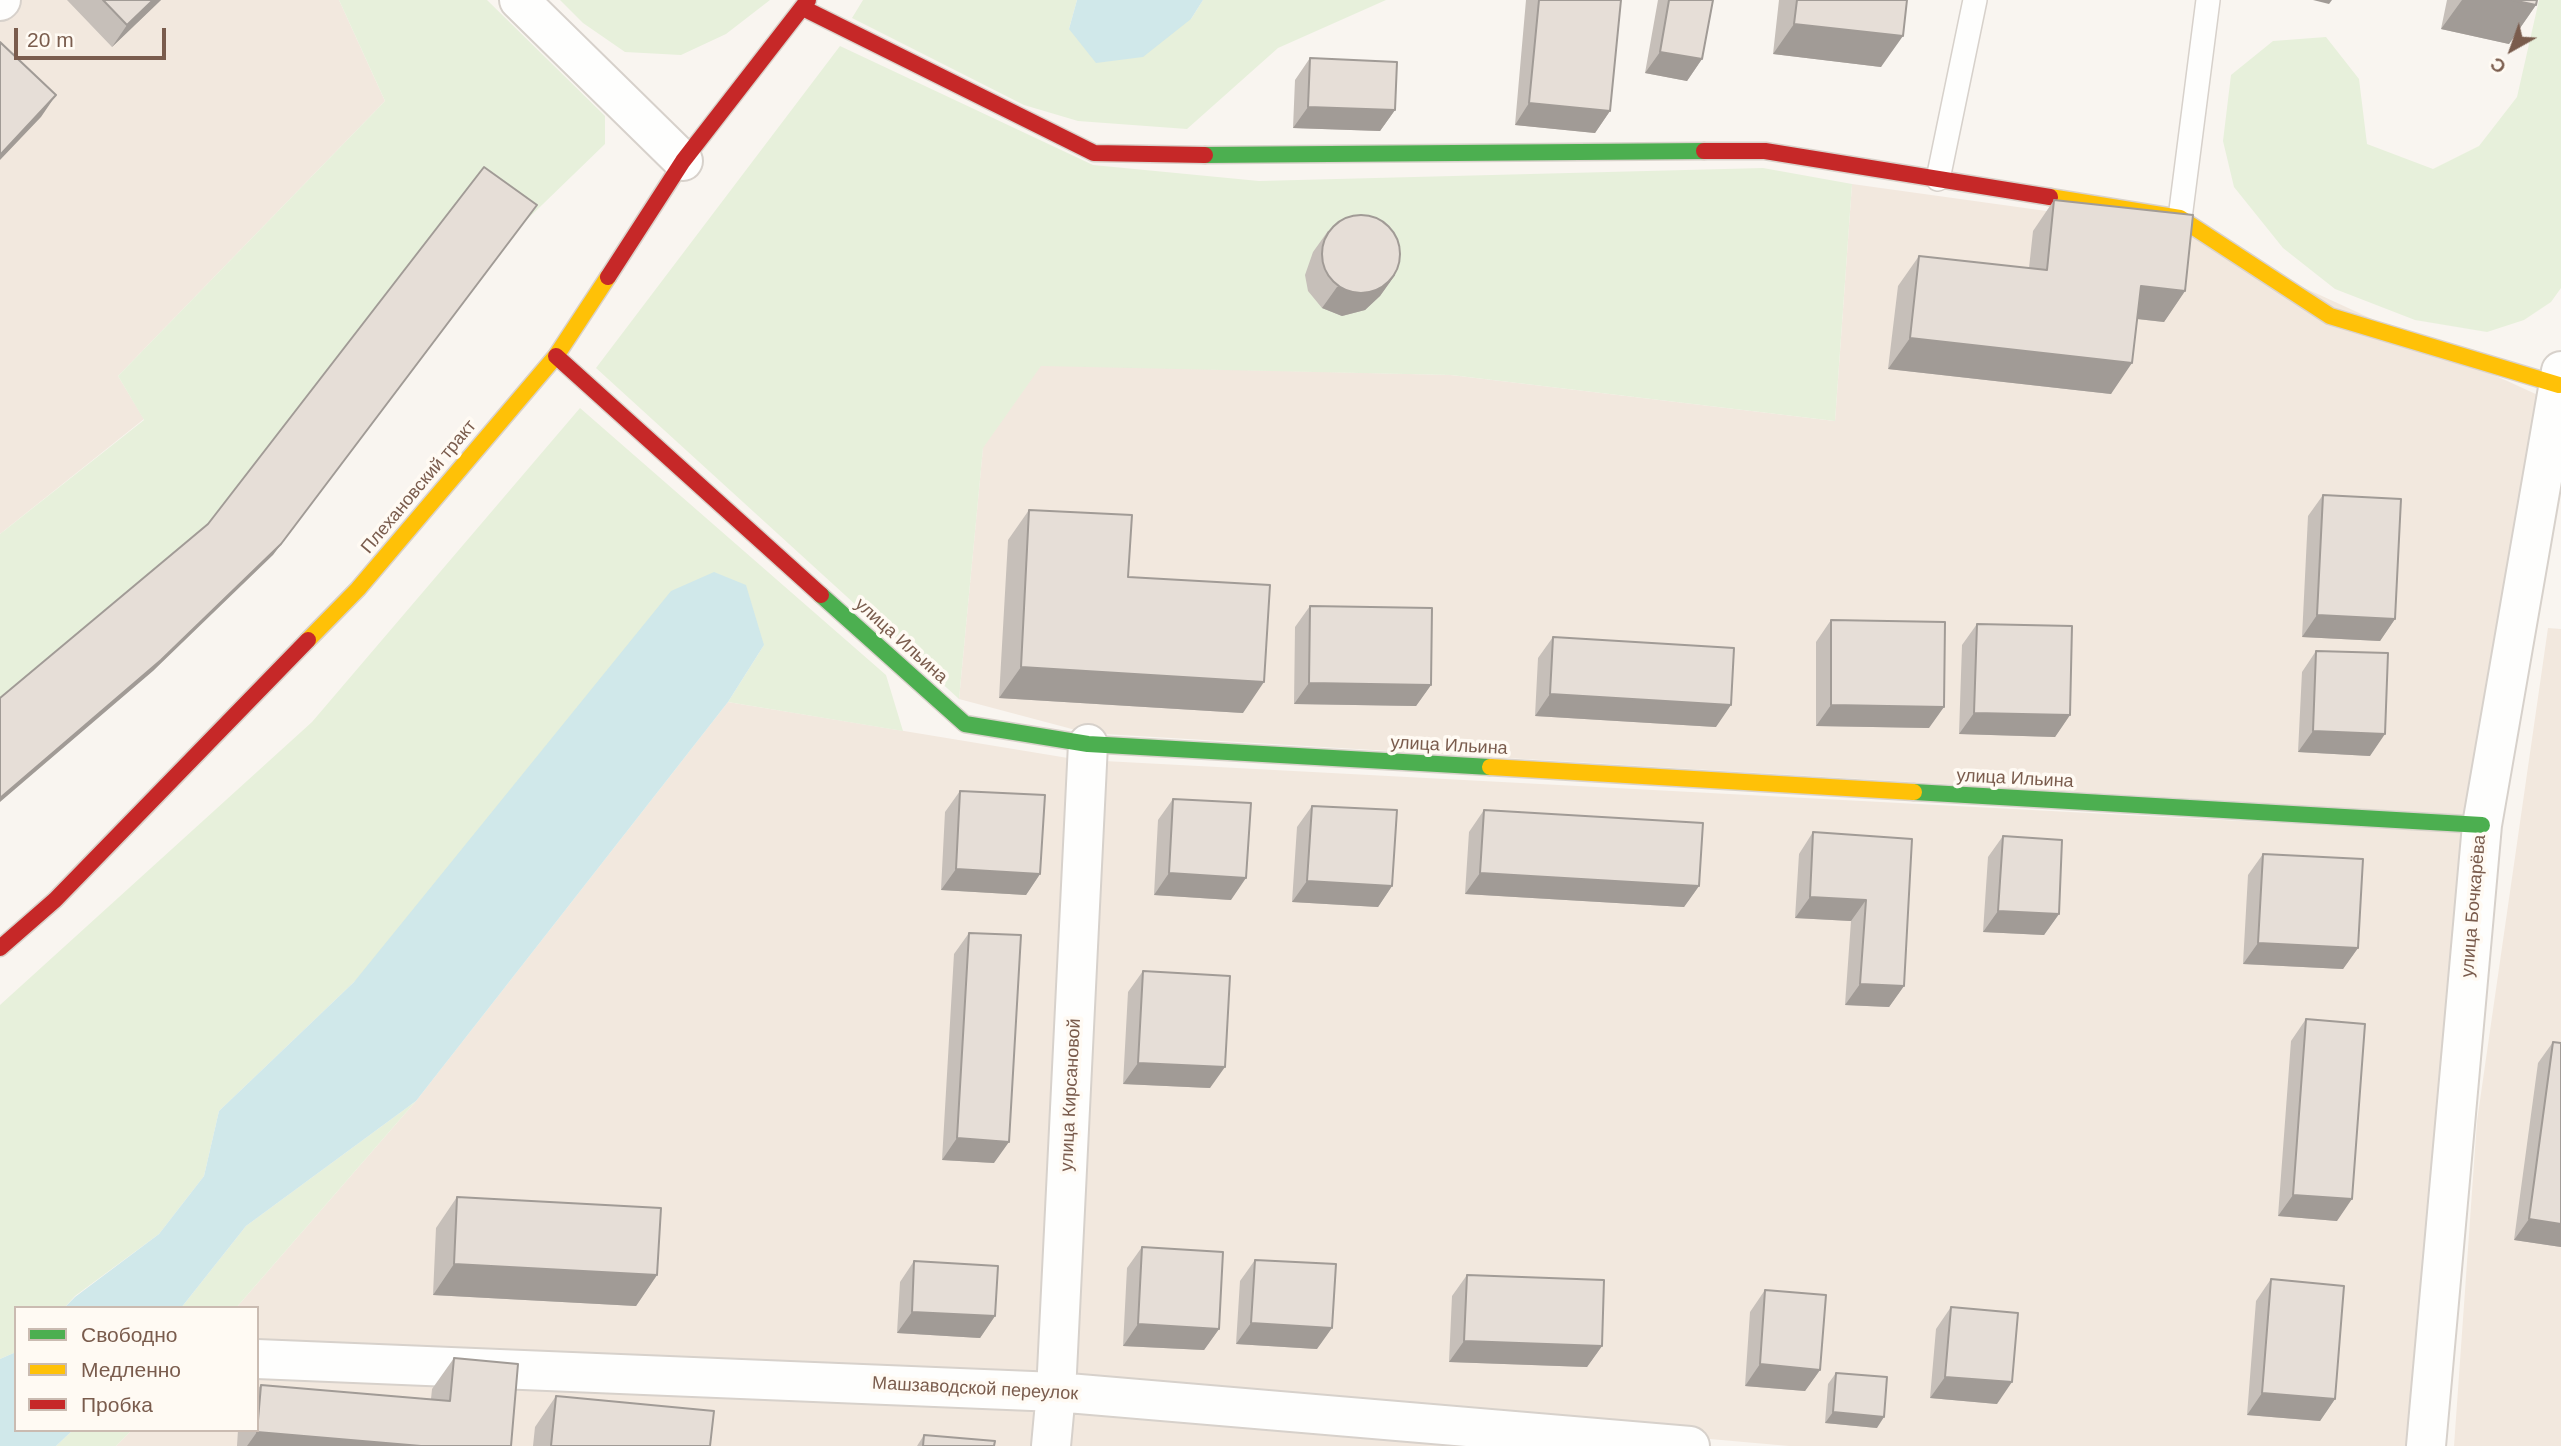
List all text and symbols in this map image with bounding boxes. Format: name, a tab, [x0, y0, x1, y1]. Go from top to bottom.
scale bar	[18, 14, 170, 58]
north arrow	[2477, 14, 2547, 84]
text: 20 m	[27, 28, 74, 51]
text: С	[2486, 53, 2510, 78]
street label: Плехановский тракт	[357, 416, 481, 558]
street label: улица Ильина	[850, 594, 952, 688]
street label: улица Ильина	[1390, 732, 1508, 760]
street label: улица Ильина	[1956, 765, 2074, 793]
street label: улица Бочкарёва	[2457, 834, 2491, 978]
street label: улица Кирсановой	[1056, 1018, 1086, 1172]
legend	[14, 1306, 259, 1432]
text: Свободно	[81, 1323, 178, 1346]
text: Медленно	[81, 1358, 181, 1381]
street label: Машзаводской переулок	[871, 1373, 1079, 1405]
text: Пробка	[81, 1393, 153, 1416]

